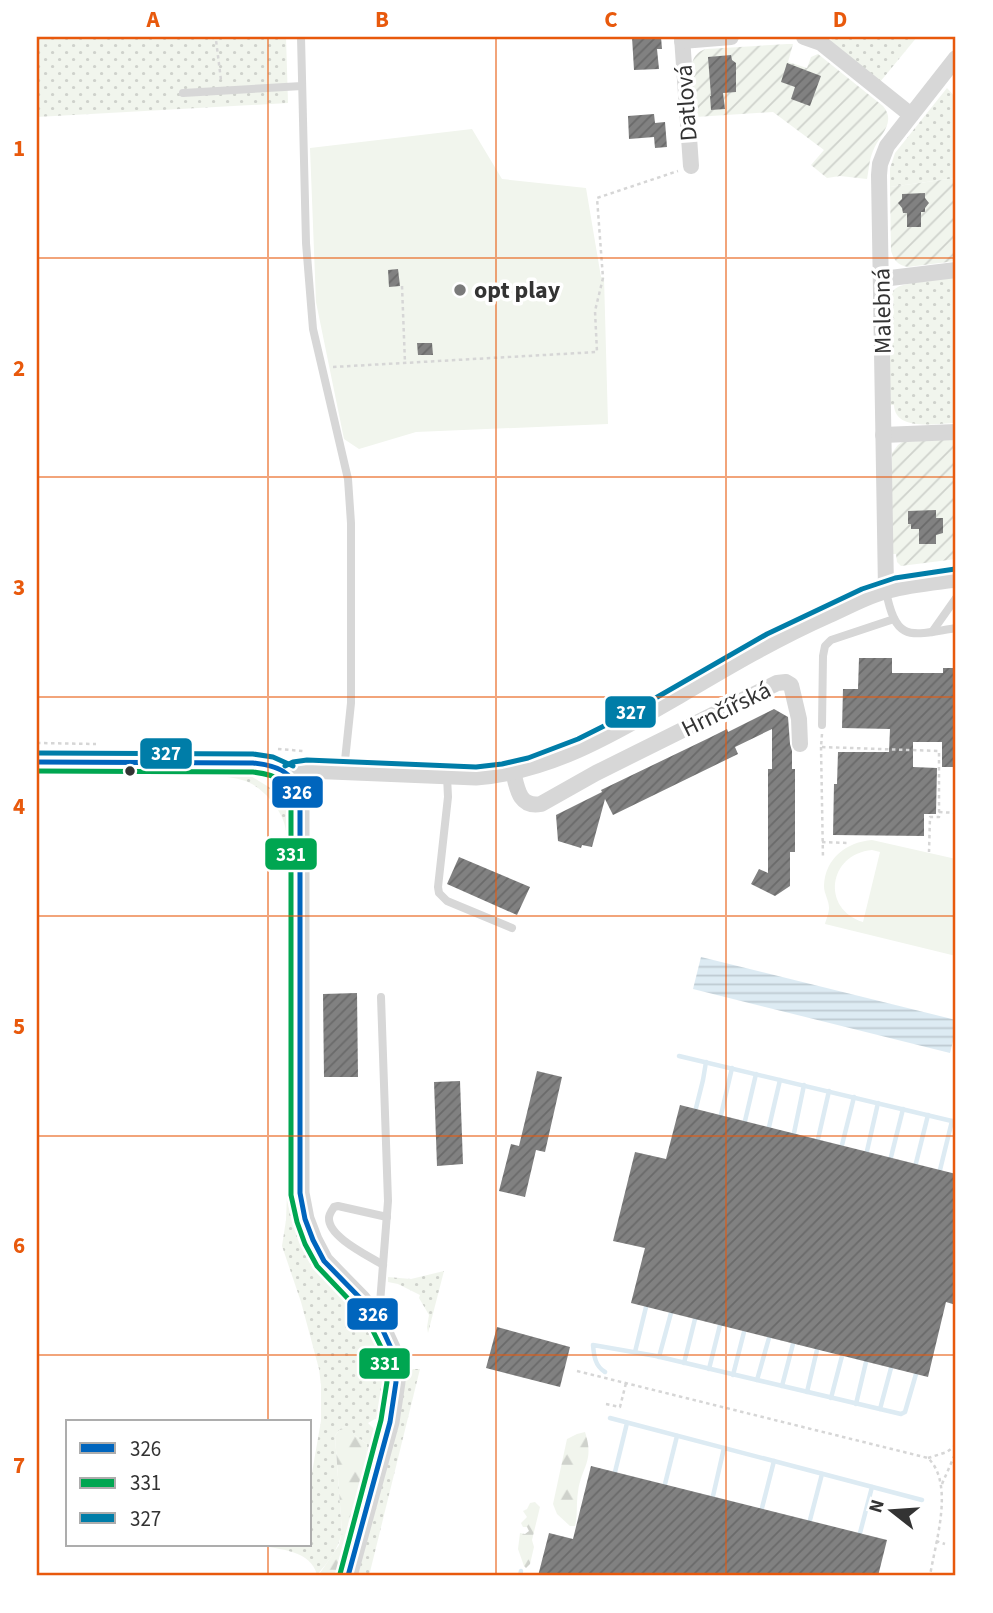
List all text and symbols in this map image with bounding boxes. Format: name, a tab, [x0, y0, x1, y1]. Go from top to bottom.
text: A	[145, 3, 160, 36]
text: B	[375, 3, 389, 36]
text: C	[604, 3, 618, 36]
text: D	[833, 3, 847, 36]
street label: Datlová	[666, 64, 707, 142]
text: 1	[13, 132, 25, 165]
street label: Malebná	[864, 268, 901, 354]
place label: opt play	[474, 273, 561, 308]
marker: opt play	[452, 282, 468, 298]
text: 2	[13, 352, 25, 385]
text: 3	[13, 571, 25, 604]
street label: Hrnčířská	[675, 673, 777, 746]
line badge: 327	[604, 695, 657, 729]
text: 327	[616, 700, 646, 727]
line badge: 327	[139, 737, 193, 770]
text: 327	[151, 741, 181, 768]
unlabelled marker	[123, 764, 137, 778]
line badge: 326	[271, 775, 324, 809]
text: 326	[282, 780, 312, 807]
text: 4	[13, 790, 25, 823]
line badge: 331	[264, 837, 318, 871]
text: 331	[276, 842, 306, 869]
text: 5	[13, 1010, 25, 1043]
text: 6	[13, 1229, 25, 1262]
line badge: 326	[346, 1297, 399, 1331]
text: 326	[358, 1302, 388, 1329]
line badge: 331	[358, 1347, 411, 1380]
text: 331	[370, 1351, 400, 1378]
legend	[66, 1420, 312, 1546]
text: 326	[130, 1434, 161, 1464]
text: 7	[13, 1449, 25, 1482]
text: 331	[130, 1468, 161, 1498]
north arrow	[856, 1476, 926, 1546]
text: N	[862, 1496, 892, 1516]
text: 327	[130, 1504, 161, 1534]

